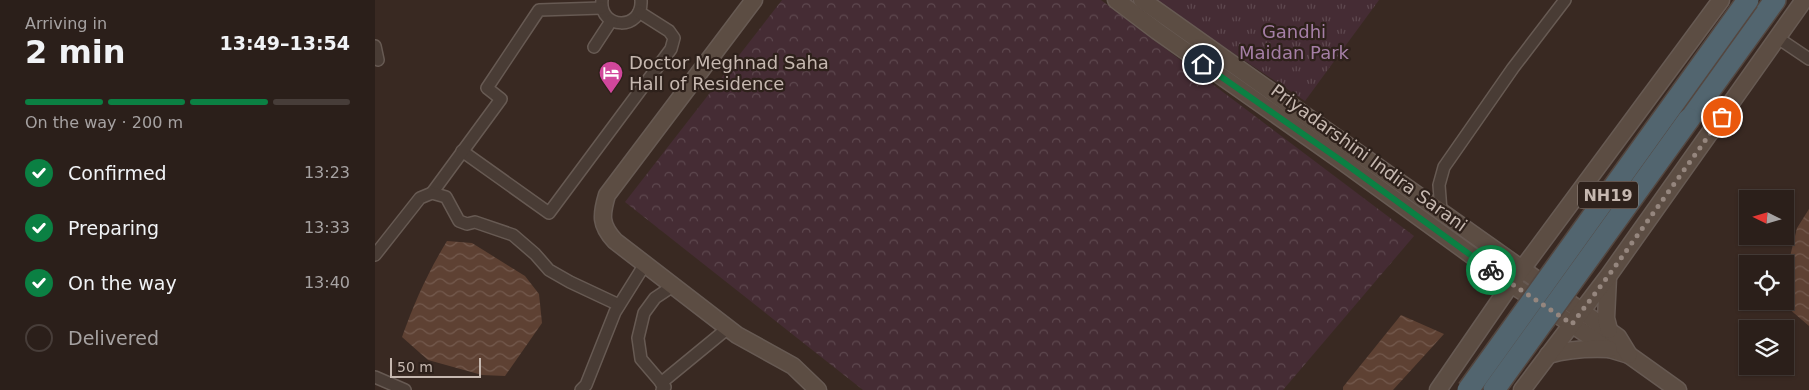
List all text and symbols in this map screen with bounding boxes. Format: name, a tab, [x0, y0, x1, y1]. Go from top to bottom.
text: Arriving in	[25, 14, 107, 33]
park label: Gandhi Maidan Park	[1239, 21, 1350, 63]
text: 13:49–13:54	[220, 32, 350, 54]
text: 2 min	[25, 33, 126, 71]
pin	[1182, 43, 1224, 85]
icon: home	[1189, 50, 1217, 78]
place label: Doctor Meghnad Saha Hall of Residence	[629, 52, 829, 94]
hotel icon: Doctor Meghnad Saha Hall of Residence	[598, 60, 624, 94]
street label: Priyadarshini Indira Sarani	[1267, 79, 1471, 236]
pin	[1701, 96, 1743, 138]
icon: bag	[1708, 103, 1736, 131]
text: On the way · 200 m	[25, 113, 183, 132]
icon: check	[25, 159, 53, 187]
text: Confirmed	[68, 162, 167, 184]
text: 13:23	[304, 163, 350, 182]
road number: NH19	[1578, 182, 1638, 208]
north arrow	[1739, 190, 1794, 245]
map controls	[1739, 190, 1794, 375]
icon: check	[25, 214, 53, 242]
text: Preparing	[68, 217, 159, 239]
text: 13:33	[304, 218, 350, 237]
courier	[1466, 245, 1516, 295]
button: locate	[1739, 255, 1794, 310]
icon: bike	[1477, 256, 1505, 284]
icon: check	[25, 269, 53, 297]
text: On the way	[68, 272, 177, 294]
text: 13:40	[304, 273, 350, 292]
button: layers	[1739, 320, 1794, 375]
text: Delivered	[68, 327, 159, 349]
scale bar	[390, 355, 481, 378]
text: 50 m	[397, 359, 433, 375]

